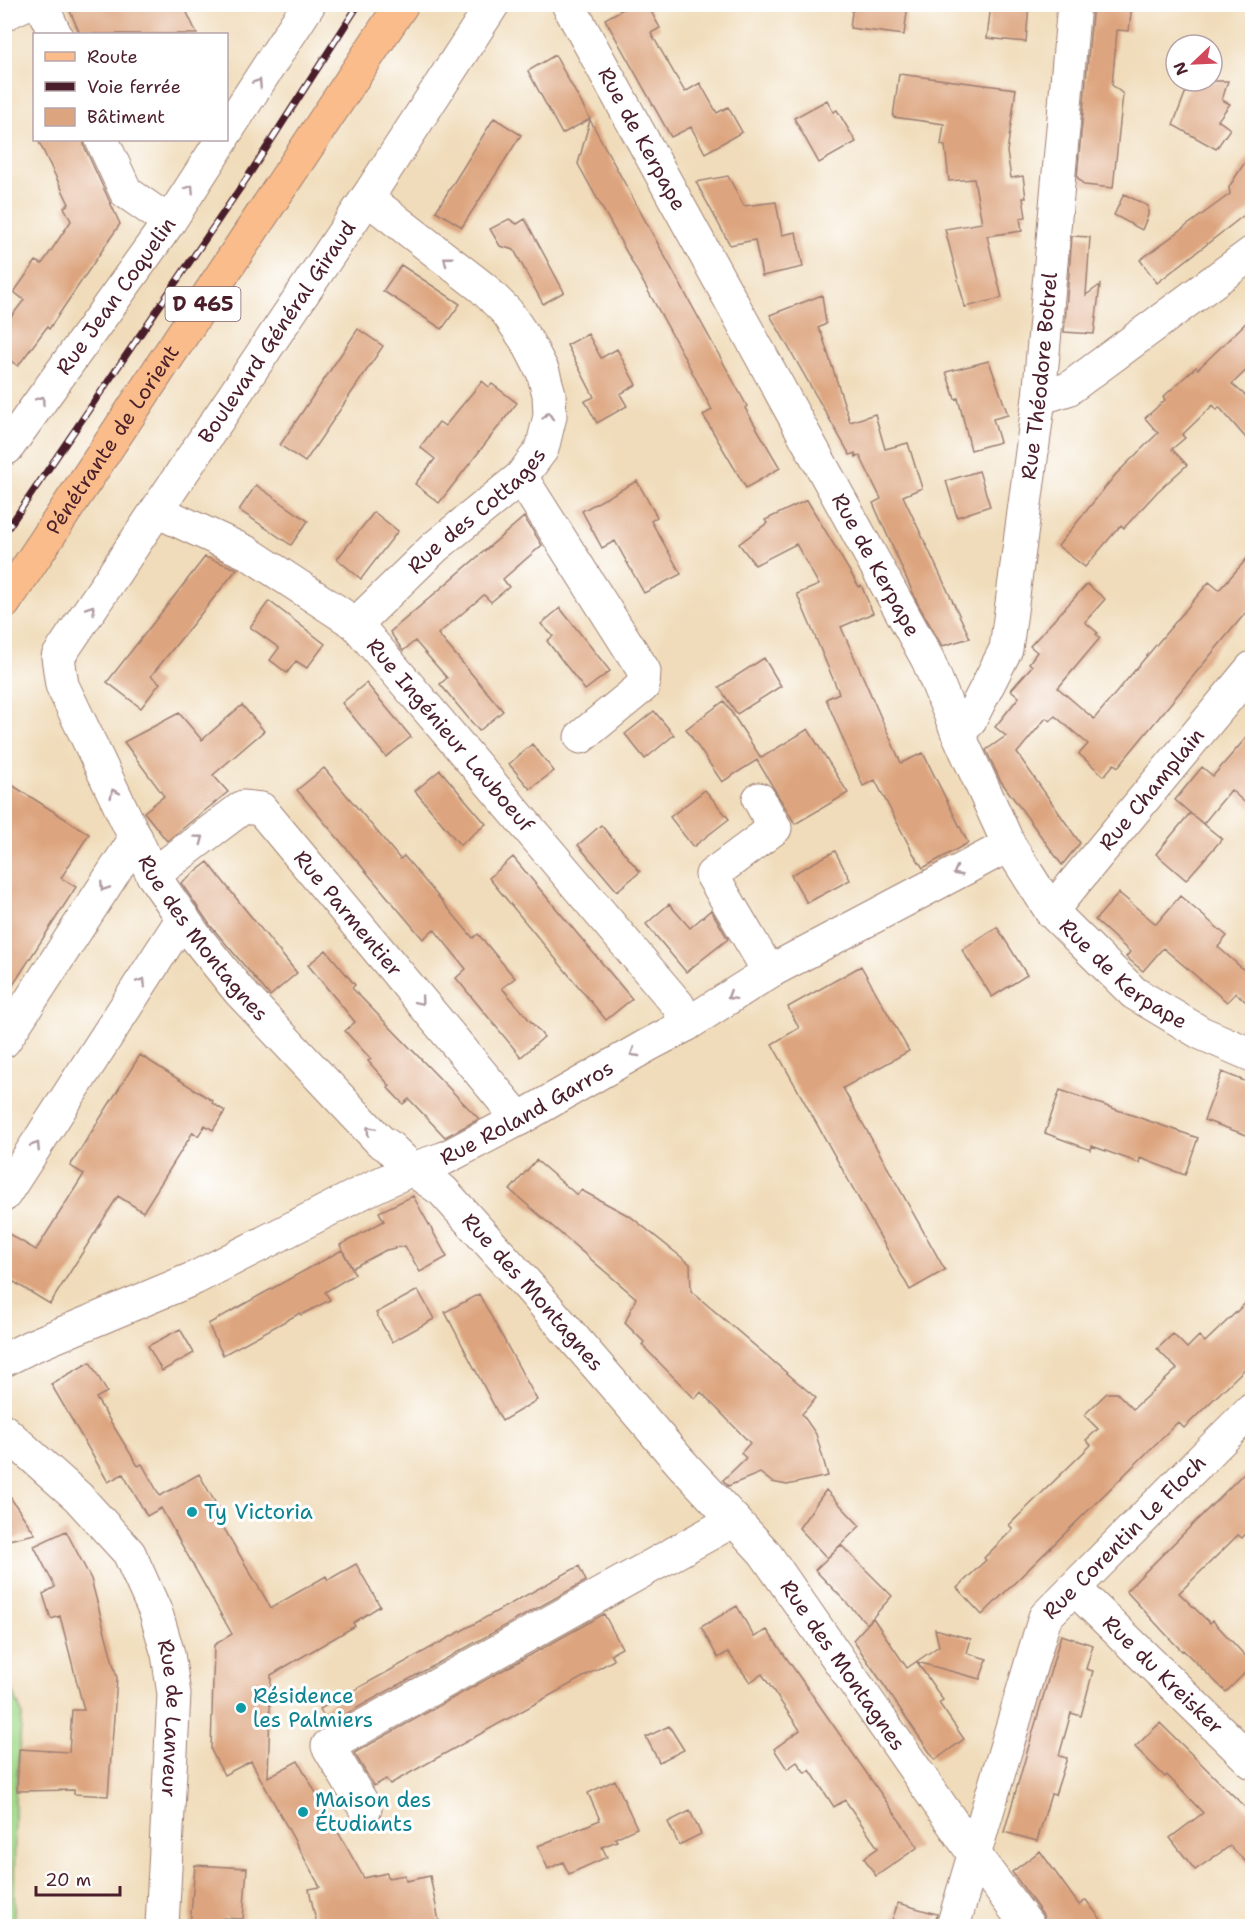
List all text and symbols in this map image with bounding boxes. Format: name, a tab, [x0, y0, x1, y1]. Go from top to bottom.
legend	[33, 33, 228, 141]
north arrow	[1164, 33, 1224, 93]
text: Route	[87, 45, 138, 69]
text: N	[1169, 59, 1193, 79]
street label: Rue de Kerpape	[591, 62, 693, 216]
text: Voie ferrée	[87, 75, 181, 99]
one-way arrow	[251, 79, 262, 90]
text: Bâtiment	[87, 105, 165, 129]
one-way arrow	[182, 185, 193, 196]
street label: Rue Jean Coquelin	[50, 211, 182, 381]
street label: Boulevard Général Giraud	[192, 215, 362, 449]
one-way arrow	[443, 256, 454, 267]
street label: Rue Théodore Botrel	[1014, 270, 1064, 481]
road number: D 465	[166, 287, 240, 321]
street label: Pénétrante de Lorient	[39, 339, 186, 540]
one-way arrow	[34, 396, 45, 407]
one-way arrow	[541, 412, 554, 421]
street label: Rue des Cottages	[402, 442, 552, 580]
street label: Rue de Kerpape	[825, 488, 927, 642]
one-way arrow	[83, 604, 94, 615]
street label: Rue Ingénieur Lauboeuf	[360, 633, 540, 838]
street label: Rue Champlain	[1093, 722, 1211, 856]
one-way arrow	[110, 788, 122, 799]
one-way arrow	[194, 836, 205, 847]
street label: Rue Parmentier	[287, 845, 409, 983]
street label: Rue des Montagnes	[132, 850, 274, 1027]
one-way arrow	[953, 865, 963, 876]
one-way arrow	[100, 880, 111, 891]
street label: Rue de Kerpape	[1053, 913, 1192, 1036]
one-way arrow	[135, 978, 146, 989]
one-way arrow	[727, 989, 737, 1001]
one-way arrow	[413, 994, 424, 1005]
one-way arrow	[630, 1045, 640, 1057]
street label: Rue Roland Garros	[435, 1054, 619, 1172]
one-way arrow	[366, 1126, 377, 1137]
one-way arrow	[29, 1142, 41, 1152]
street label: Rue des Montagnes	[456, 1207, 610, 1377]
street label: Rue Corentin Le Floch	[1037, 1449, 1212, 1625]
place label: Ty Victoria	[204, 1498, 313, 1526]
marker: Ty Victoria	[185, 1505, 199, 1519]
street label: Rue des Montagnes	[774, 1575, 912, 1756]
street label: Rue du Kreisker	[1096, 1609, 1230, 1741]
street label: Rue de Lanveur	[150, 1636, 188, 1798]
place label: Résidence les Palmiers	[253, 1682, 373, 1734]
marker: Résidence les Palmiers	[234, 1701, 248, 1715]
place label: Maison des Étudiants	[315, 1786, 432, 1838]
marker: Maison des Étudiants	[296, 1805, 310, 1819]
scale bar	[36, 1859, 120, 1897]
text: 20 m	[45, 1868, 91, 1892]

